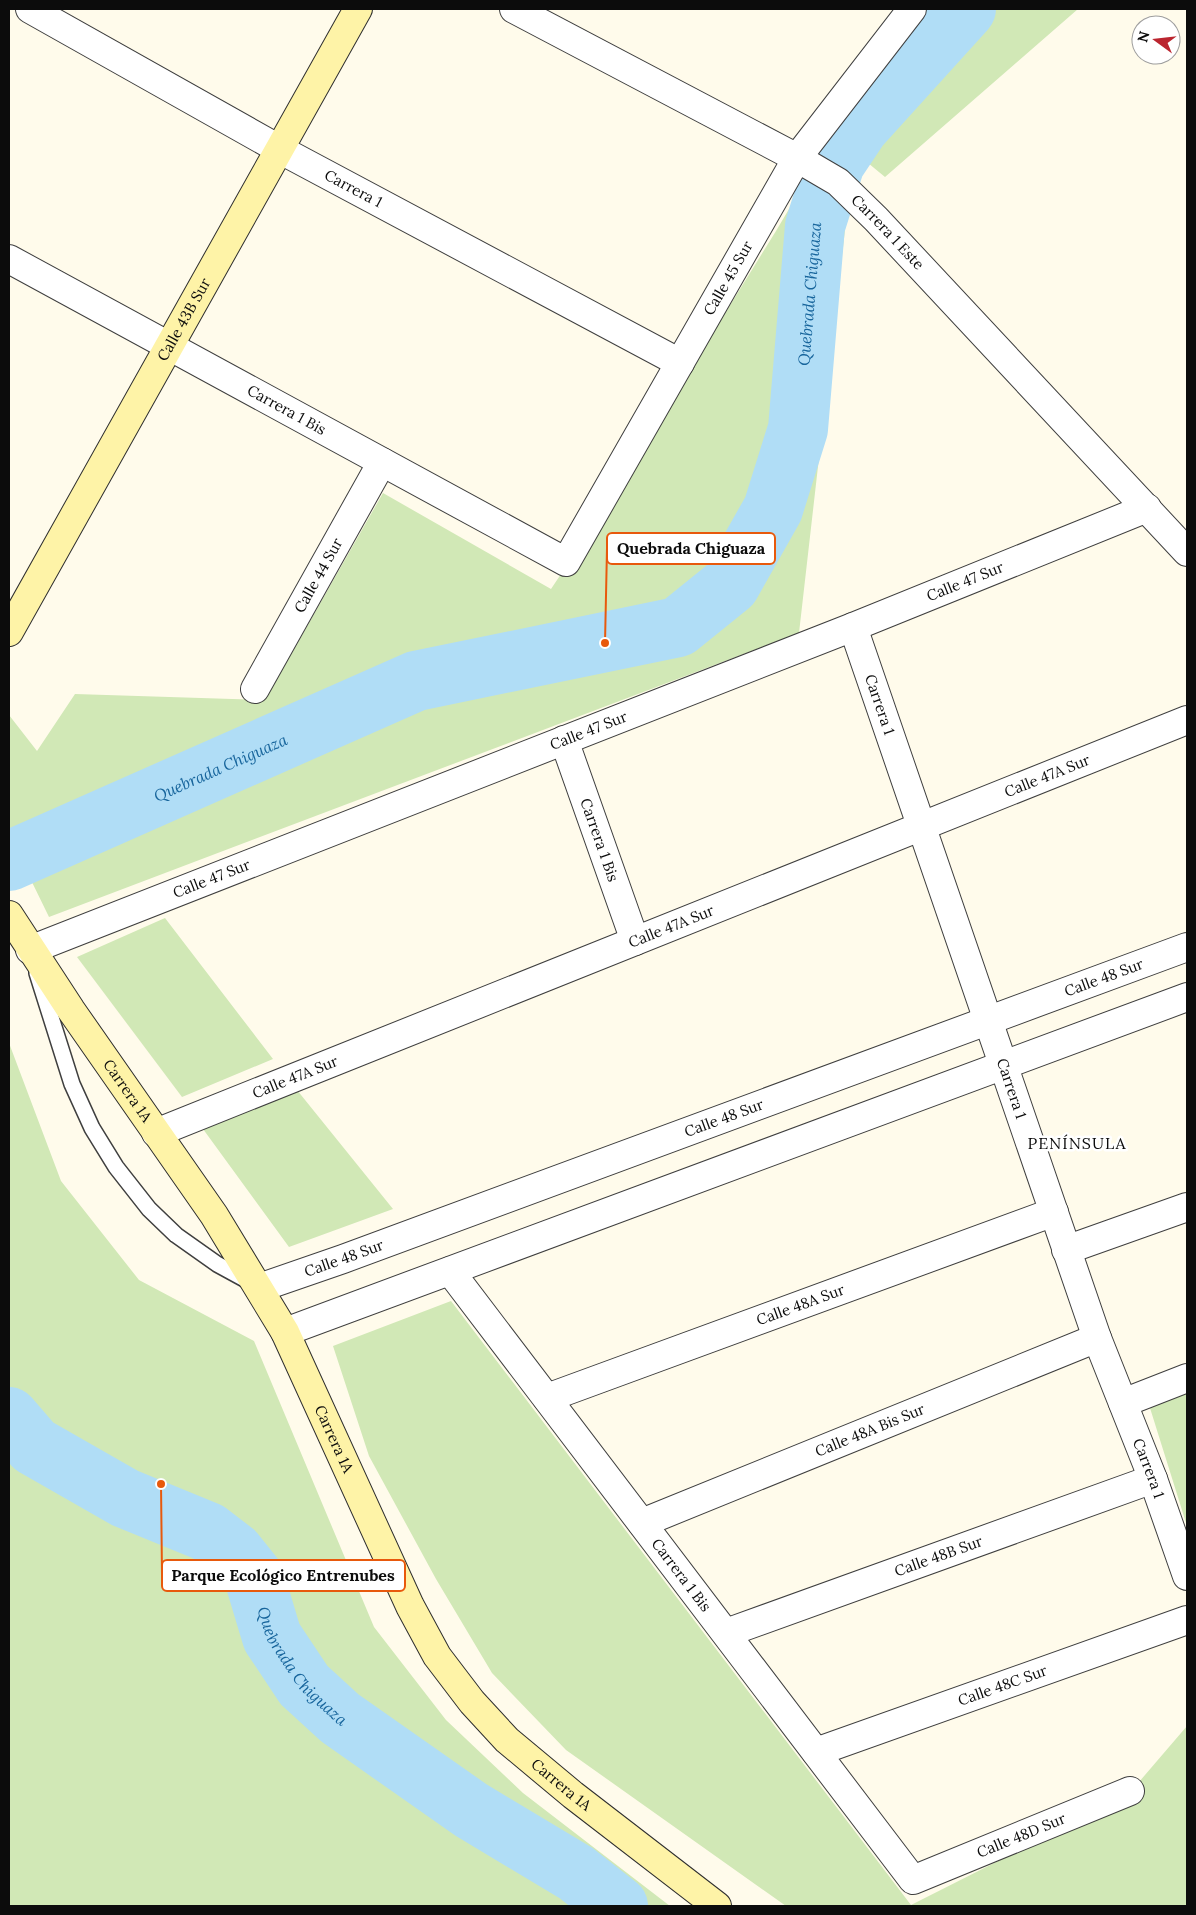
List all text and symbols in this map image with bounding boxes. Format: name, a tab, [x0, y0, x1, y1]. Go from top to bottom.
north arrow	[1131, 15, 1181, 65]
text: N	[1133, 29, 1154, 44]
street label: Carrera 1	[321, 165, 386, 211]
street label: Carrera 1 Este	[848, 190, 928, 273]
water label: Quebrada Chiguaza	[793, 221, 825, 367]
street label: Calle 45 Sur	[699, 237, 757, 319]
street label: Calle 43B Sur	[153, 274, 215, 364]
street label: Carrera 1 Bis	[244, 380, 330, 439]
callout: Quebrada Chiguaza	[607, 533, 775, 564]
street label: Calle 44 Sur	[290, 534, 347, 616]
text: Quebrada Chiguaza	[617, 538, 766, 558]
street label: Calle 47 Sur	[924, 557, 1007, 605]
street label: Carrera 1	[861, 672, 899, 737]
street label: Calle 47 Sur	[547, 706, 630, 754]
water label: Quebrada Chiguaza	[150, 729, 290, 806]
street label: Calle 47A Sur	[1001, 750, 1093, 801]
street label: Carrera 1 Bis	[576, 796, 623, 884]
street label: Calle 47 Sur	[170, 854, 253, 902]
street label: Calle 47A Sur	[625, 900, 717, 952]
street label: Calle 48 Sur	[1061, 954, 1146, 1001]
street label: Calle 47A Sur	[250, 1051, 341, 1102]
street label: Carrera 1A	[99, 1055, 157, 1126]
street label: Carrera 1	[993, 1056, 1031, 1121]
street label: Calle 48 Sur	[682, 1094, 766, 1141]
district label: PENÍNSULA	[1028, 1133, 1126, 1153]
street label: Calle 48 Sur	[302, 1235, 387, 1281]
street label: Calle 48A Sur	[754, 1280, 847, 1329]
street label: Calle 48A Bis Sur	[812, 1399, 928, 1461]
street label: Carrera 1A	[311, 1402, 358, 1476]
street label: Carrera 1	[1129, 1435, 1169, 1501]
street label: Calle 48B Sur	[892, 1531, 986, 1580]
street label: Carrera 1 Bis	[648, 1534, 716, 1615]
callout: Parque Ecológico Entrenubes	[162, 1560, 405, 1591]
text: Parque Ecológico Entrenubes	[171, 1565, 395, 1585]
water label: Quebrada Chiguaza	[253, 1604, 351, 1730]
street label: Calle 48C Sur	[955, 1660, 1050, 1710]
street label: Carrera 1A	[527, 1754, 596, 1815]
street label: Calle 48D Sur	[974, 1808, 1069, 1862]

